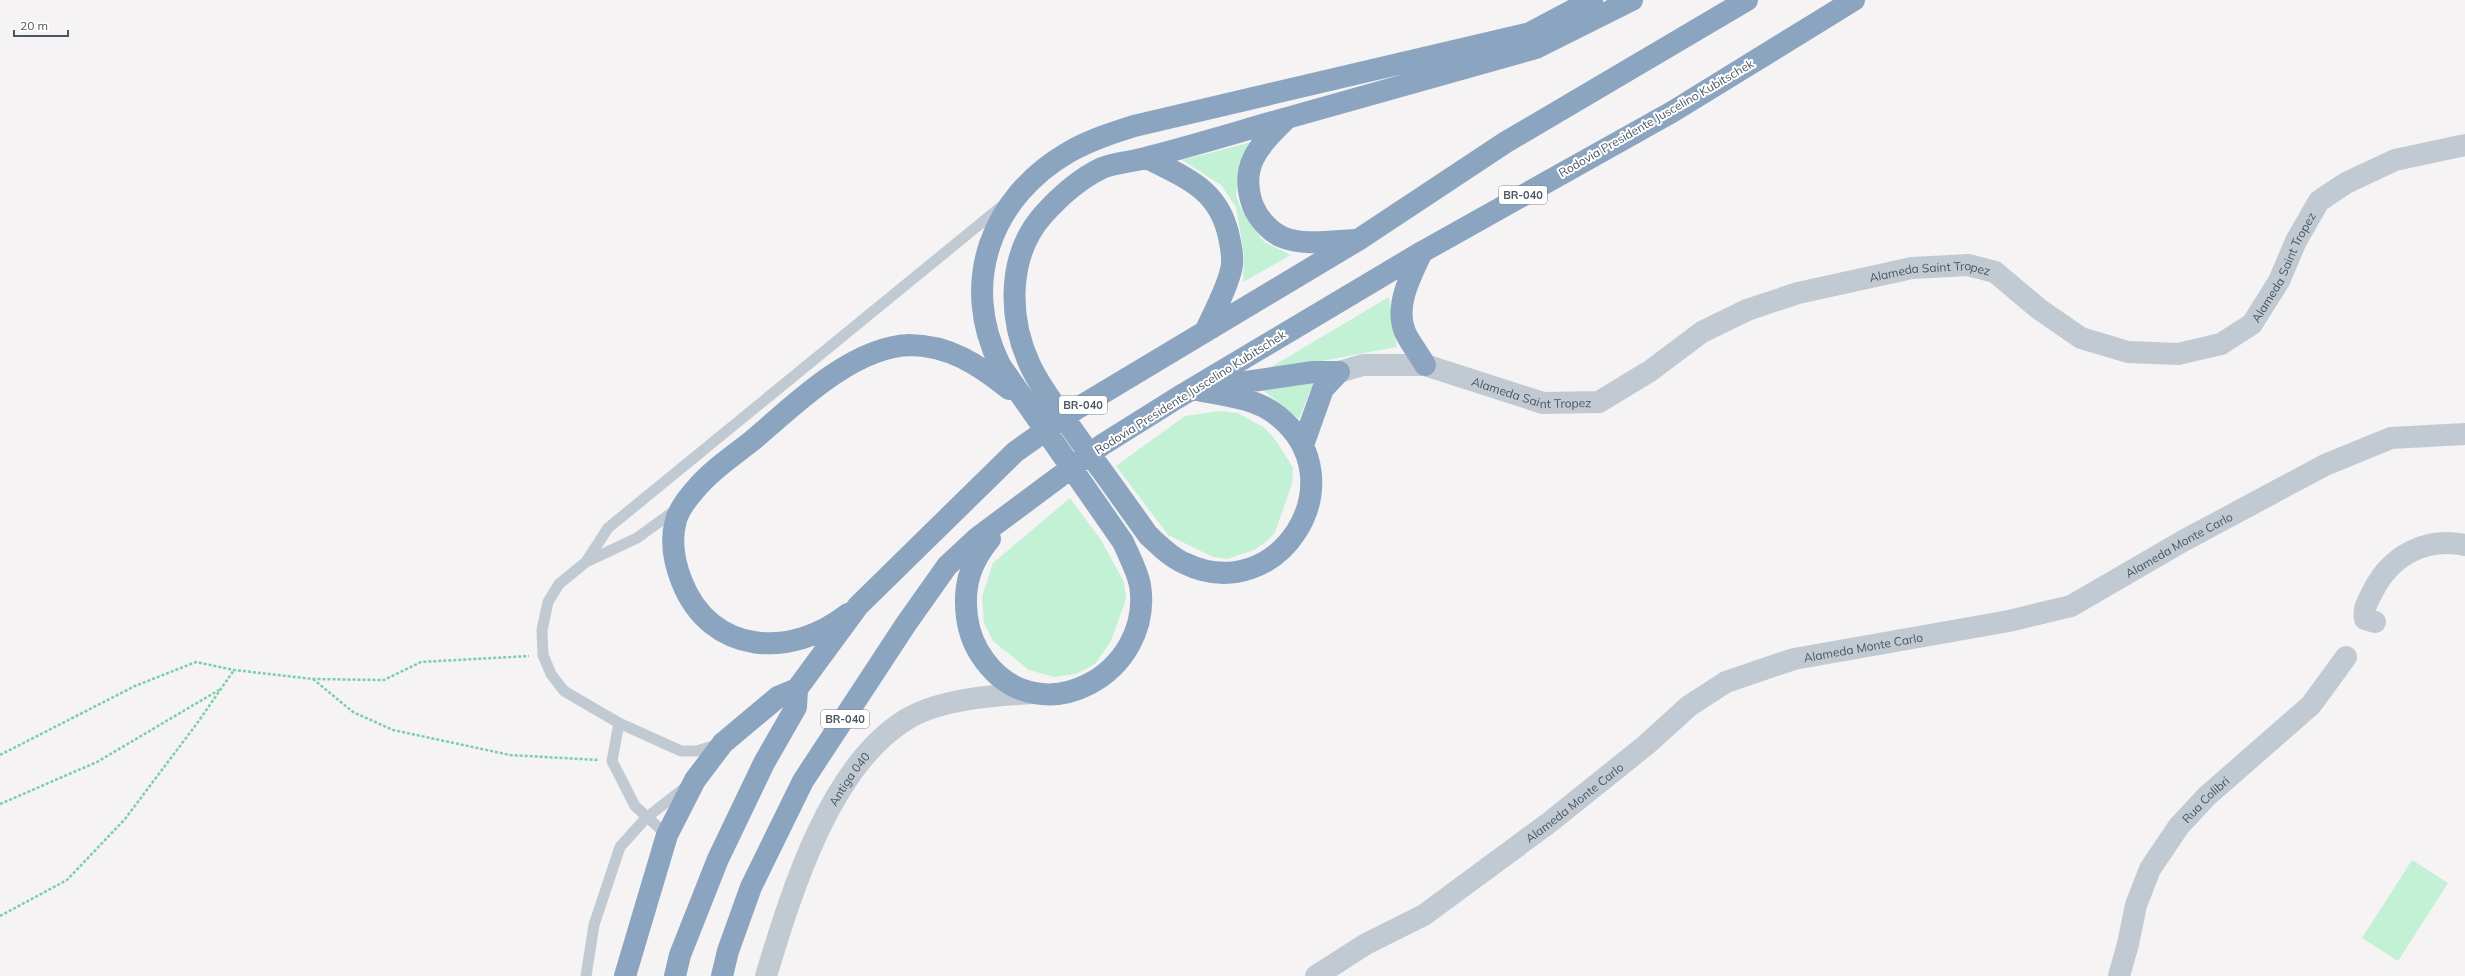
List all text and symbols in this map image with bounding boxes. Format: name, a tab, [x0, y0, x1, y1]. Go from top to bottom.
scale bar	[14, 12, 68, 38]
text: 20 m	[20, 18, 48, 33]
street label: Rodovia Presidente Juscelino Kubitschek	[1556, 55, 1757, 180]
road number: BR-040	[1499, 186, 1547, 204]
street label: Alameda Saint Tropez	[2248, 209, 2319, 325]
street label: Alameda Saint Tropez	[1868, 257, 1992, 285]
street label: Rodovia Presidente Juscelino Kubitschek	[1092, 326, 1289, 457]
street label: Alameda Saint Tropez	[1470, 373, 1592, 411]
road number: BR-040	[1059, 396, 1107, 414]
street label: Alameda Monte Carlo	[2122, 508, 2235, 581]
street label: Alameda Monte Carlo	[1802, 629, 1924, 665]
road number: BR-040	[821, 710, 869, 728]
street label: Antiga 040	[825, 749, 873, 808]
street label: Alameda Monte Carlo	[1522, 759, 1626, 845]
street label: Rua Colibri	[2178, 773, 2232, 826]

